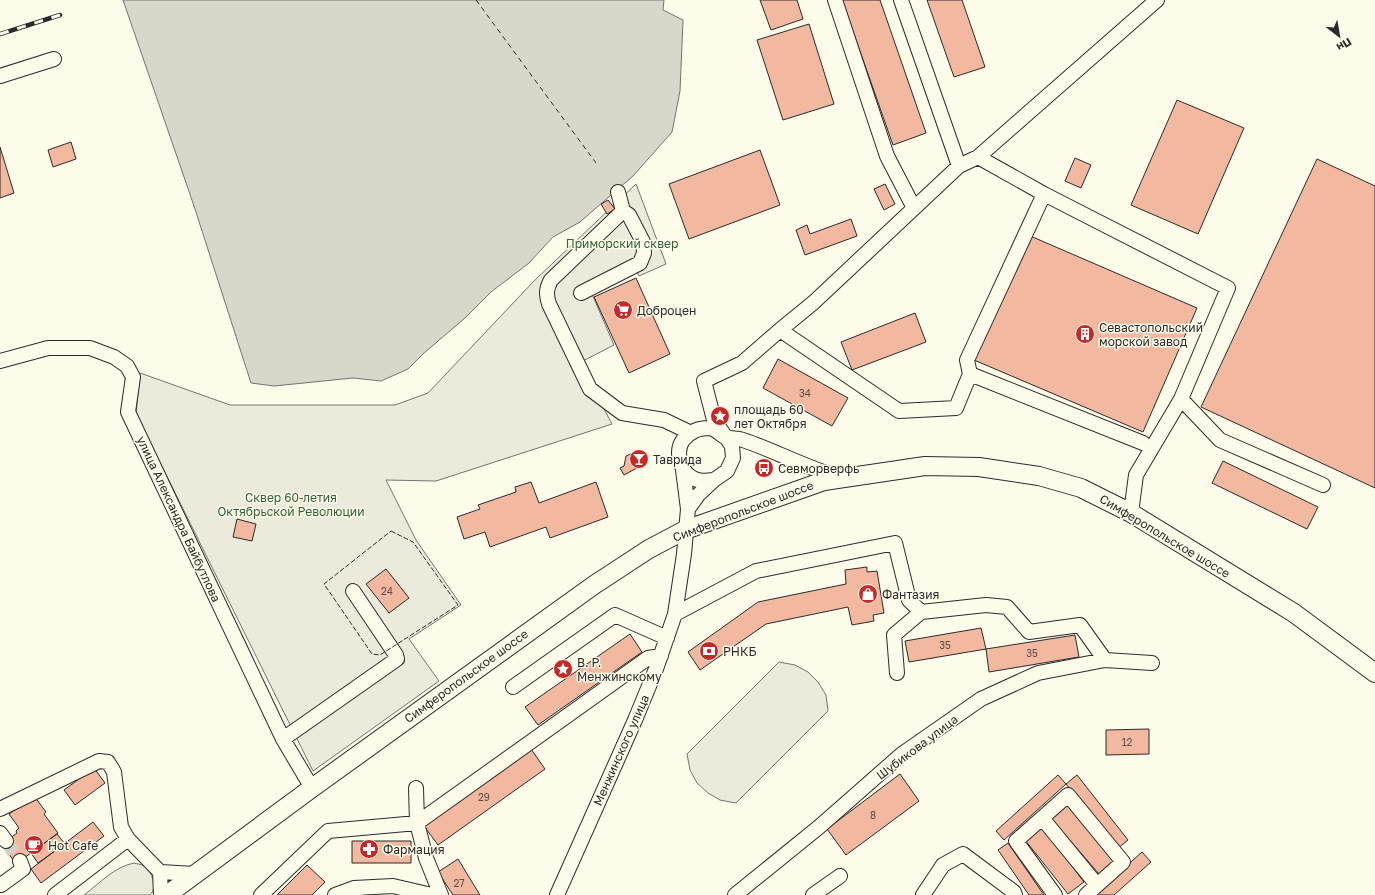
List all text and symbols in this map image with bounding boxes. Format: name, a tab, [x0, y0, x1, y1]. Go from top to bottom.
north arrow	[1319, 16, 1359, 56]
text: Пн	[1334, 36, 1354, 55]
park label: Приморский сквер	[566, 236, 678, 251]
supermarket icon: Доброцен	[612, 299, 634, 321]
place label: Доброцен	[637, 303, 696, 318]
place label: Севастопольский морской завод	[1099, 320, 1203, 349]
building icon: Севастопольский морской завод	[1074, 323, 1096, 345]
house number: 34	[799, 387, 811, 399]
place label: площадь 60 лет Октября	[734, 402, 806, 431]
place icon: площадь 60 лет Октября	[709, 405, 731, 427]
street label: улица Александра Байбутлова	[134, 434, 224, 604]
bar icon: Таврида	[628, 448, 650, 470]
place label: Таврида	[653, 452, 702, 467]
bus stop icon: Севморверфь	[753, 457, 775, 479]
place label: Севморверфь	[778, 461, 859, 476]
street label: Симферопольское шоссе	[670, 477, 816, 545]
park label: Сквер 60-летия Октябрьской Революции	[217, 490, 365, 519]
street label: Симферопольское шоссе	[1097, 491, 1233, 581]
shop icon: Фантазия	[857, 583, 879, 605]
house number: 24	[381, 585, 393, 597]
place label: Фантазия	[882, 587, 939, 602]
street label: Симферопольское шоссе	[401, 626, 531, 726]
house number: 35	[939, 639, 951, 651]
bank icon: РНКБ	[698, 640, 720, 662]
place label: РНКБ	[723, 644, 756, 659]
house number: 35	[1026, 647, 1038, 659]
place label: В. Р. Менжинскому	[577, 655, 662, 684]
place icon: В. Р. Менжинскому	[552, 658, 574, 680]
street label: Менжинского улица	[590, 692, 652, 808]
street label: Шубикова улица	[873, 711, 961, 783]
house number: 12	[1122, 736, 1133, 748]
house number: 29	[478, 791, 490, 803]
house number: 8	[870, 809, 876, 821]
cafe icon: Hot Cafe	[23, 834, 45, 856]
place label: Hot Cafe	[48, 838, 98, 853]
pharmacy icon: Фармация	[358, 838, 380, 860]
place label: Фармация	[383, 842, 445, 857]
house number: 27	[453, 877, 465, 889]

